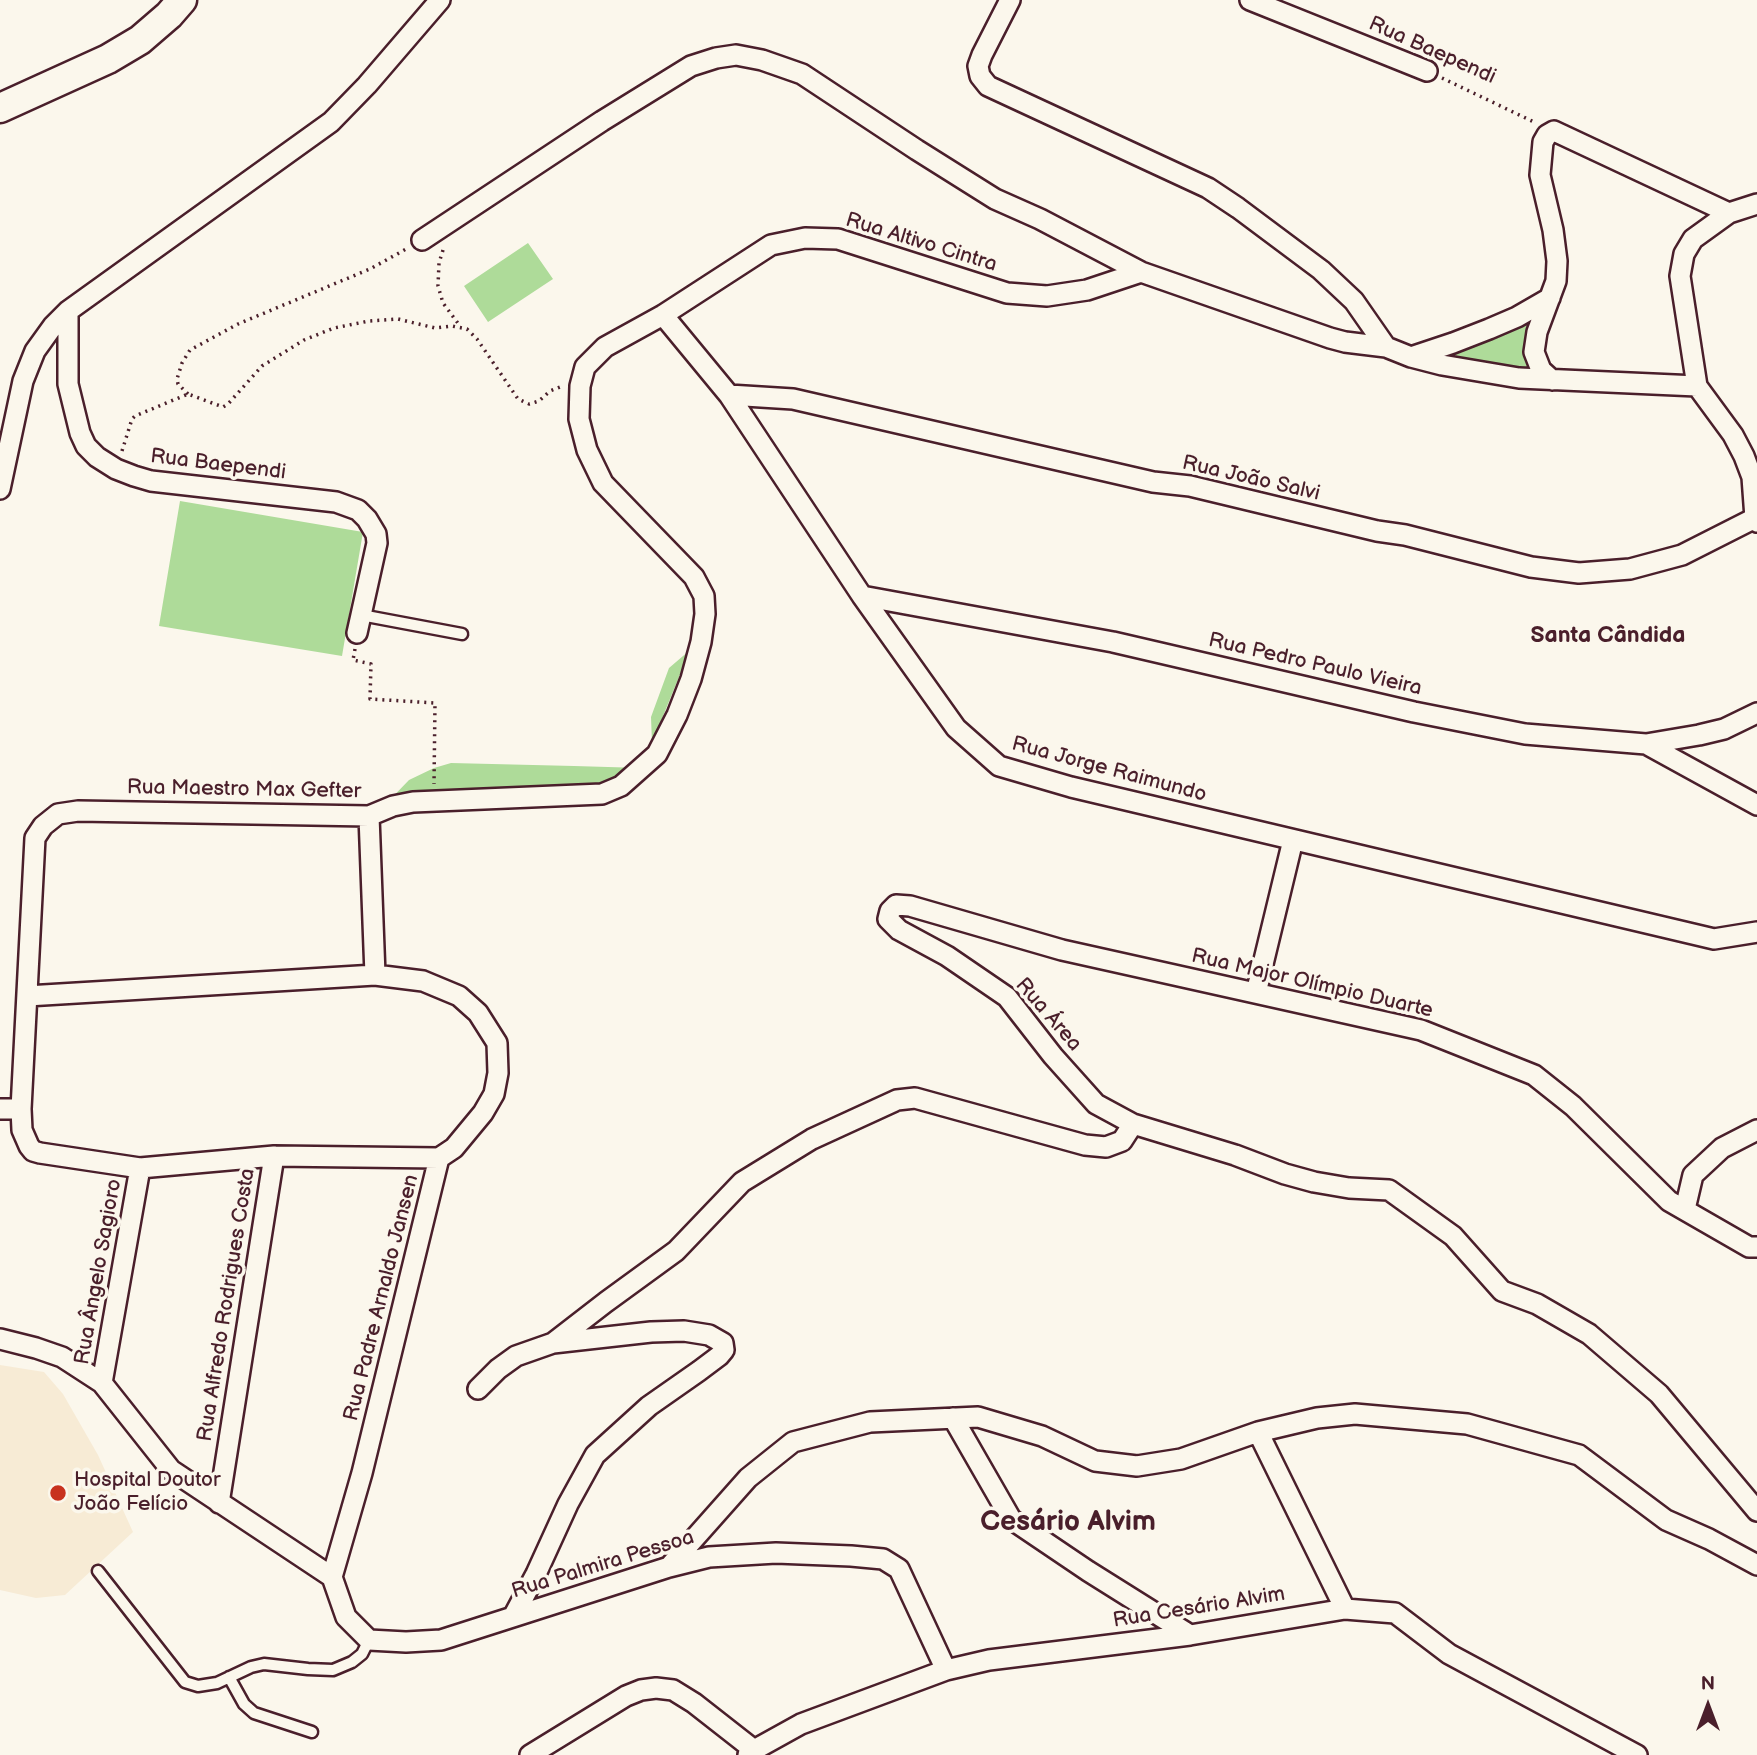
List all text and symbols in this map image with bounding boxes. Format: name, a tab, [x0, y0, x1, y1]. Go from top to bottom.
street label: Rua Baependi	[1365, 12, 1499, 90]
street label: Rua Altivo Cintra	[842, 208, 1000, 278]
street label: Rua Baependi	[149, 444, 287, 486]
street label: Rua João Salvi	[1180, 451, 1322, 507]
district label: Santa Cândida	[1531, 622, 1685, 650]
street label: Rua Pedro Paulo Vieira	[1206, 628, 1424, 702]
street label: Rua Jorge Raimundo	[1009, 732, 1209, 808]
street label: Rua Maestro Max Gefter	[127, 775, 361, 805]
street label: Rua Major Olímpio Duarte	[1189, 944, 1435, 1024]
street label: Rua Área	[1009, 973, 1087, 1057]
street label: Rua Alfredo Rodrigues Costa	[193, 1167, 261, 1443]
street label: Rua Padre Arnaldo Jansen	[339, 1172, 425, 1424]
street label: Rua Ângelo Sagioro	[70, 1177, 128, 1367]
place label: Hospital Doutor João Felício	[74, 1468, 221, 1518]
marker: Hospital Doutor João Felício	[48, 1483, 68, 1503]
district label: Cesário Alvim	[980, 1506, 1156, 1540]
street label: Rua Palmira Pessoa	[509, 1525, 697, 1605]
street label: Rua Cesário Alvim	[1111, 1582, 1287, 1634]
north arrow	[1673, 1671, 1743, 1741]
text: N	[1701, 1673, 1715, 1696]

